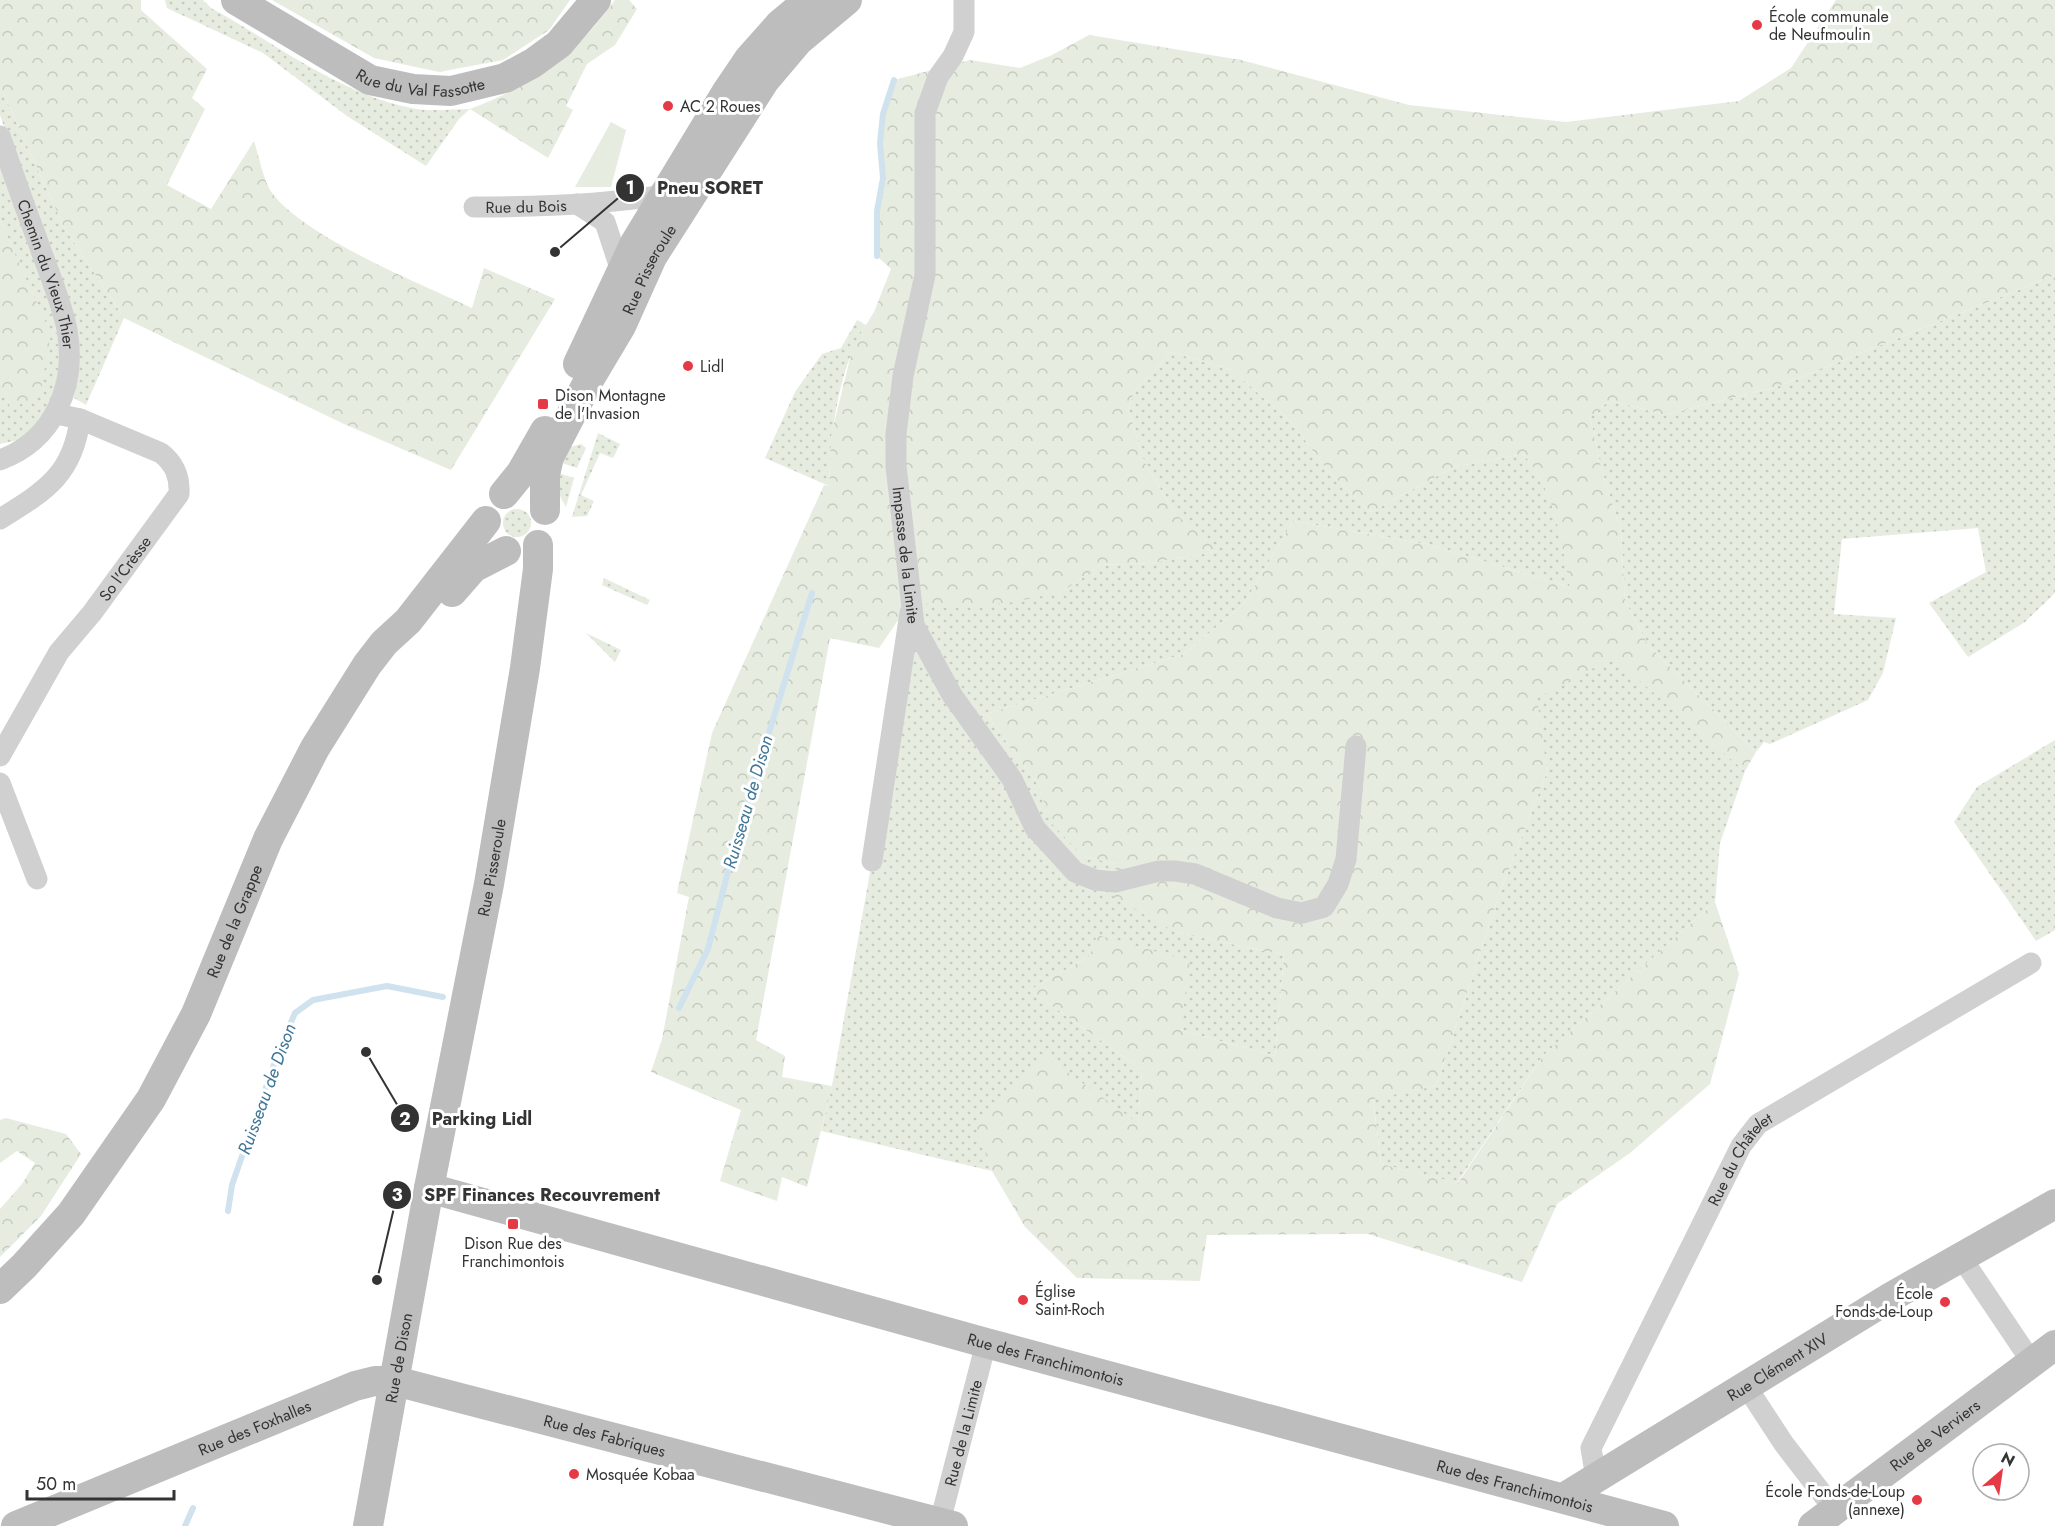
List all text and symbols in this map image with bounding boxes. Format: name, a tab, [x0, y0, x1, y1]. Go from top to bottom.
place label: École communale de Neufmoulin	[1769, 5, 1889, 46]
marker: École communale de Neufmoulin	[1750, 18, 1764, 32]
street label: Rue du Val Fassotte	[352, 63, 487, 103]
place label: AC 2 Roues	[680, 95, 761, 118]
marker: AC 2 Roues	[661, 99, 675, 113]
callout: Pneu SORET	[615, 170, 775, 206]
text: 1	[625, 175, 635, 201]
text: Pneu SORET	[657, 175, 764, 201]
street label: Rue du Bois	[485, 193, 567, 218]
street label: Chemin du Vieux Thier	[12, 196, 81, 350]
street label: Rue Pisseroule	[616, 220, 682, 318]
place label: Lidl	[700, 355, 724, 378]
marker: Lidl	[681, 359, 695, 373]
place label: Dison Montagne de l'Invasion	[555, 384, 666, 425]
marker: Dison Montagne de l'Invasion	[536, 397, 550, 411]
street label: Impasse de la Limite	[887, 485, 925, 625]
street label: So l'Crèsse	[93, 531, 156, 606]
water label: Ruisseau de Dison	[717, 732, 779, 872]
street label: Rue Pisseroule	[471, 817, 511, 918]
street label: Rue de la Grappe	[201, 861, 268, 981]
water label: Ruisseau de Dison	[231, 1020, 303, 1158]
callout: Parking Lidl	[390, 1100, 544, 1136]
text: 2	[399, 1106, 411, 1132]
text: Parking Lidl	[432, 1106, 532, 1132]
street label: Rue du Châtelet	[1702, 1107, 1776, 1210]
callout: SPF Finances Recouvrement	[382, 1177, 672, 1213]
text: 3	[391, 1182, 403, 1208]
text: SPF Finances Recouvrement	[424, 1182, 660, 1208]
marker: Dison Rue des Franchimontois	[506, 1217, 520, 1231]
place label: Dison Rue des Franchimontois	[462, 1232, 564, 1273]
place label: Église Saint-Roch	[1035, 1280, 1105, 1321]
place label: École Fonds-de-Loup	[1835, 1282, 1933, 1323]
marker: Église Saint-Roch	[1016, 1293, 1030, 1307]
marker: École Fonds-de-Loup	[1938, 1295, 1952, 1309]
street label: Rue de Dison	[379, 1311, 418, 1405]
street label: Rue des Franchimontois	[965, 1327, 1127, 1391]
street label: Rue Clément XIV	[1722, 1327, 1832, 1407]
street label: Rue de la Limite	[938, 1377, 988, 1489]
street label: Rue des Foxhalles	[195, 1394, 314, 1461]
street label: Rue de Verviers	[1885, 1394, 1985, 1476]
street label: Rue des Fabriques	[541, 1409, 668, 1462]
north arrow	[1971, 1442, 2031, 1502]
text: N	[1997, 1446, 2019, 1472]
street label: Rue des Franchimontois	[1434, 1454, 1596, 1518]
scale bar	[27, 1463, 174, 1501]
place label: Mosquée Kobaa	[586, 1463, 695, 1486]
marker: Mosquée Kobaa	[567, 1467, 581, 1481]
text: 50 m	[36, 1471, 76, 1497]
place label: École Fonds-de-Loup (annexe)	[1765, 1480, 1905, 1521]
marker: École Fonds-de-Loup (annexe)	[1910, 1493, 1924, 1507]

